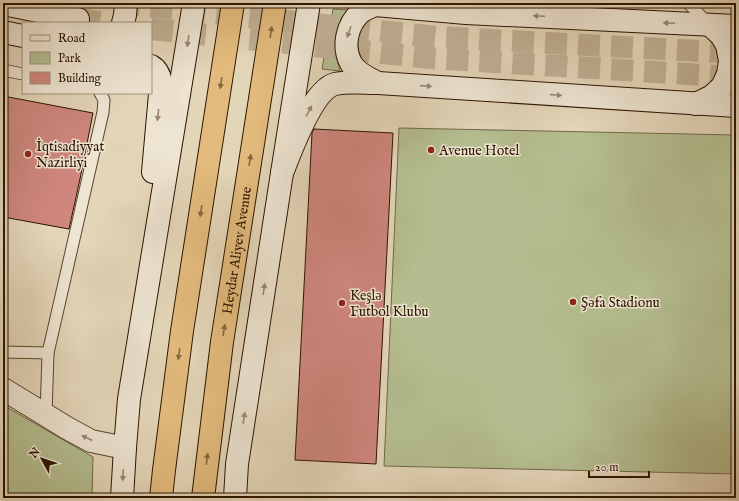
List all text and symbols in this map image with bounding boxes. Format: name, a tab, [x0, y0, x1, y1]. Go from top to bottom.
one-way arrow	[533, 13, 545, 20]
one-way arrow	[663, 19, 675, 26]
legend	[22, 22, 152, 94]
one-way arrow	[268, 26, 274, 38]
one-way arrow	[346, 26, 352, 38]
text: Road	[58, 31, 86, 46]
one-way arrow	[185, 35, 191, 48]
text: Park	[58, 51, 81, 66]
text: Building	[58, 71, 102, 86]
one-way arrow	[218, 77, 224, 89]
one-way arrow	[420, 83, 432, 90]
one-way arrow	[550, 91, 562, 98]
one-way arrow	[305, 105, 312, 117]
one-way arrow	[155, 109, 162, 121]
place label: İqtisadiyyat Nazirliyi	[36, 138, 104, 172]
place label: Avenue Hotel	[438, 142, 519, 160]
marker: Avenue Hotel	[426, 145, 436, 155]
marker: İqtisadiyyat Nazirliyi	[23, 149, 33, 159]
one-way arrow	[248, 154, 254, 166]
street label: Heydar Aliyev Avenue	[218, 185, 256, 315]
one-way arrow	[198, 205, 204, 218]
one-way arrow	[261, 283, 267, 295]
place label: Keşlə Futbol Klubu	[350, 287, 429, 321]
place label: Şəfa Stadionu	[581, 294, 660, 312]
marker: Şəfa Stadionu	[568, 297, 578, 307]
marker: Keşlə Futbol Klubu	[337, 298, 347, 308]
one-way arrow	[221, 324, 227, 336]
one-way arrow	[176, 348, 182, 360]
one-way arrow	[241, 412, 247, 424]
one-way arrow	[81, 435, 93, 441]
north arrow	[22, 439, 62, 479]
text: N	[26, 445, 44, 462]
one-way arrow	[204, 453, 210, 465]
scale bar	[589, 453, 649, 479]
text: 20 m	[595, 460, 618, 475]
one-way arrow	[120, 469, 127, 481]

